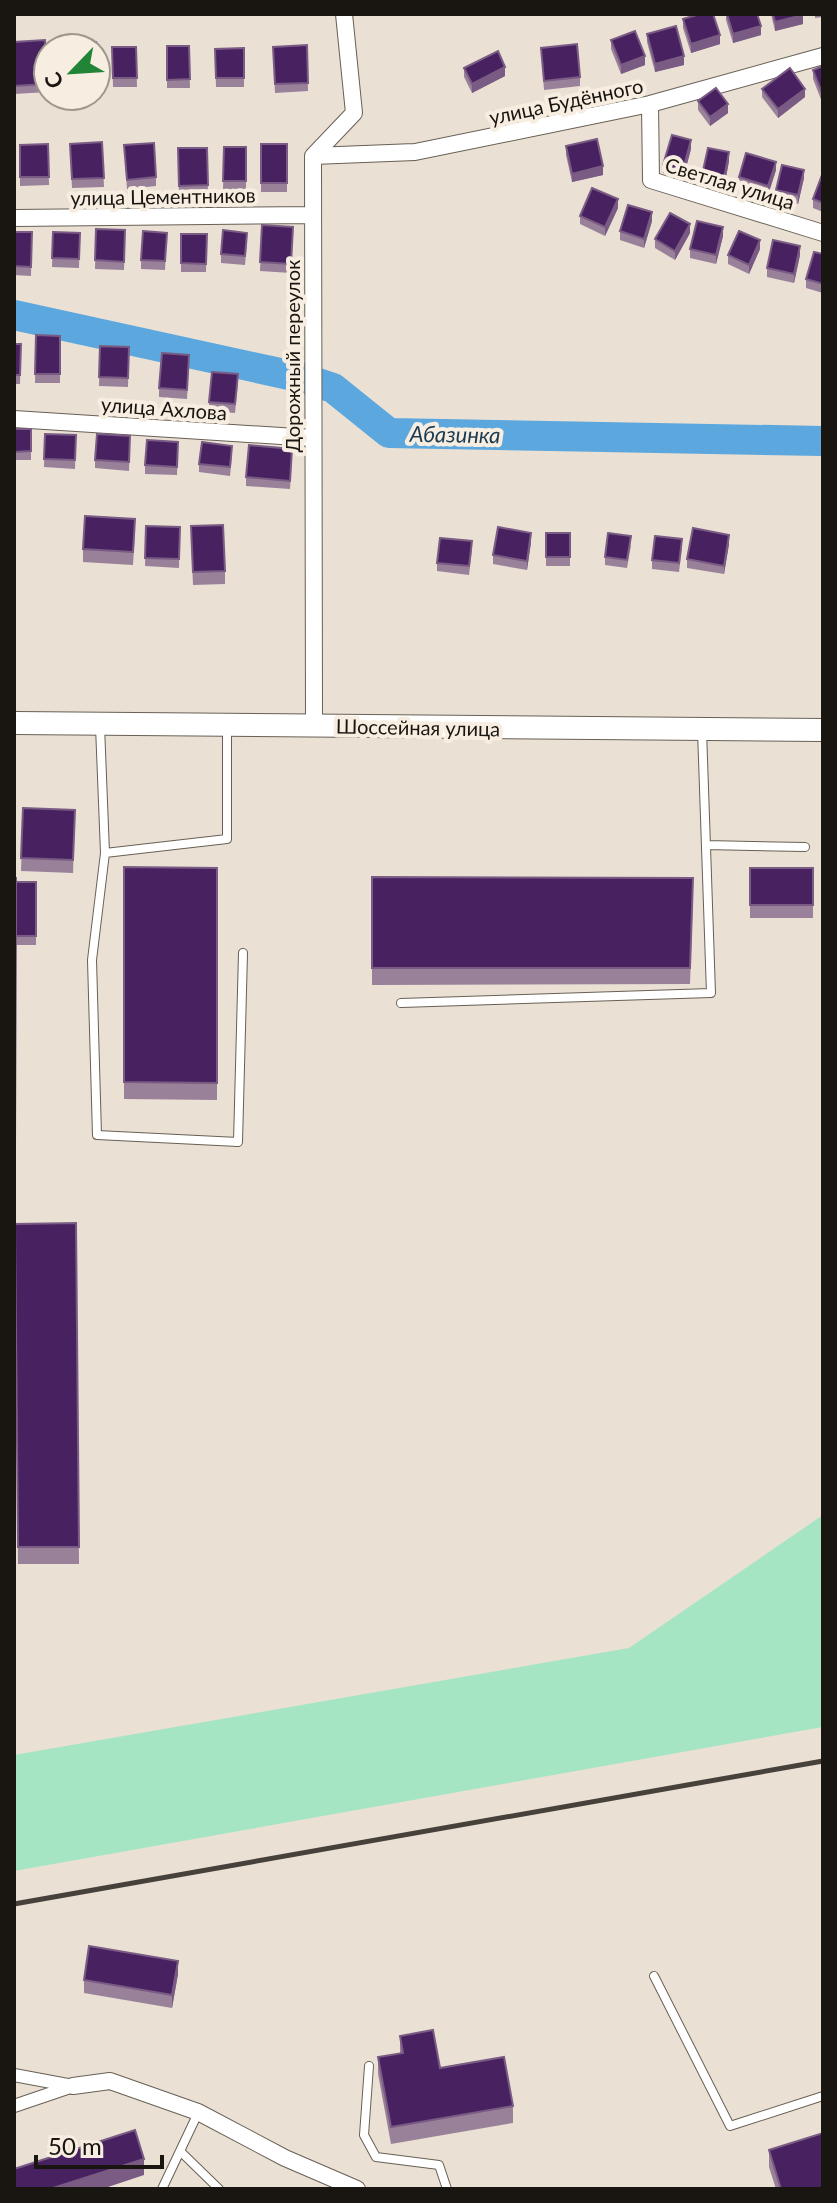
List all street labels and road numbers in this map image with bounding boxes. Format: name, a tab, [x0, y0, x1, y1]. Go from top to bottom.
street label: улица Будённого	[487, 73, 645, 129]
street label: Светлая улица	[662, 152, 798, 214]
street label: улица Цементников	[70, 182, 256, 210]
street label: Дорожный переулок	[280, 259, 304, 452]
street label: улица Ахлова	[100, 392, 228, 424]
street label: Шоссейная улица	[336, 714, 500, 740]

